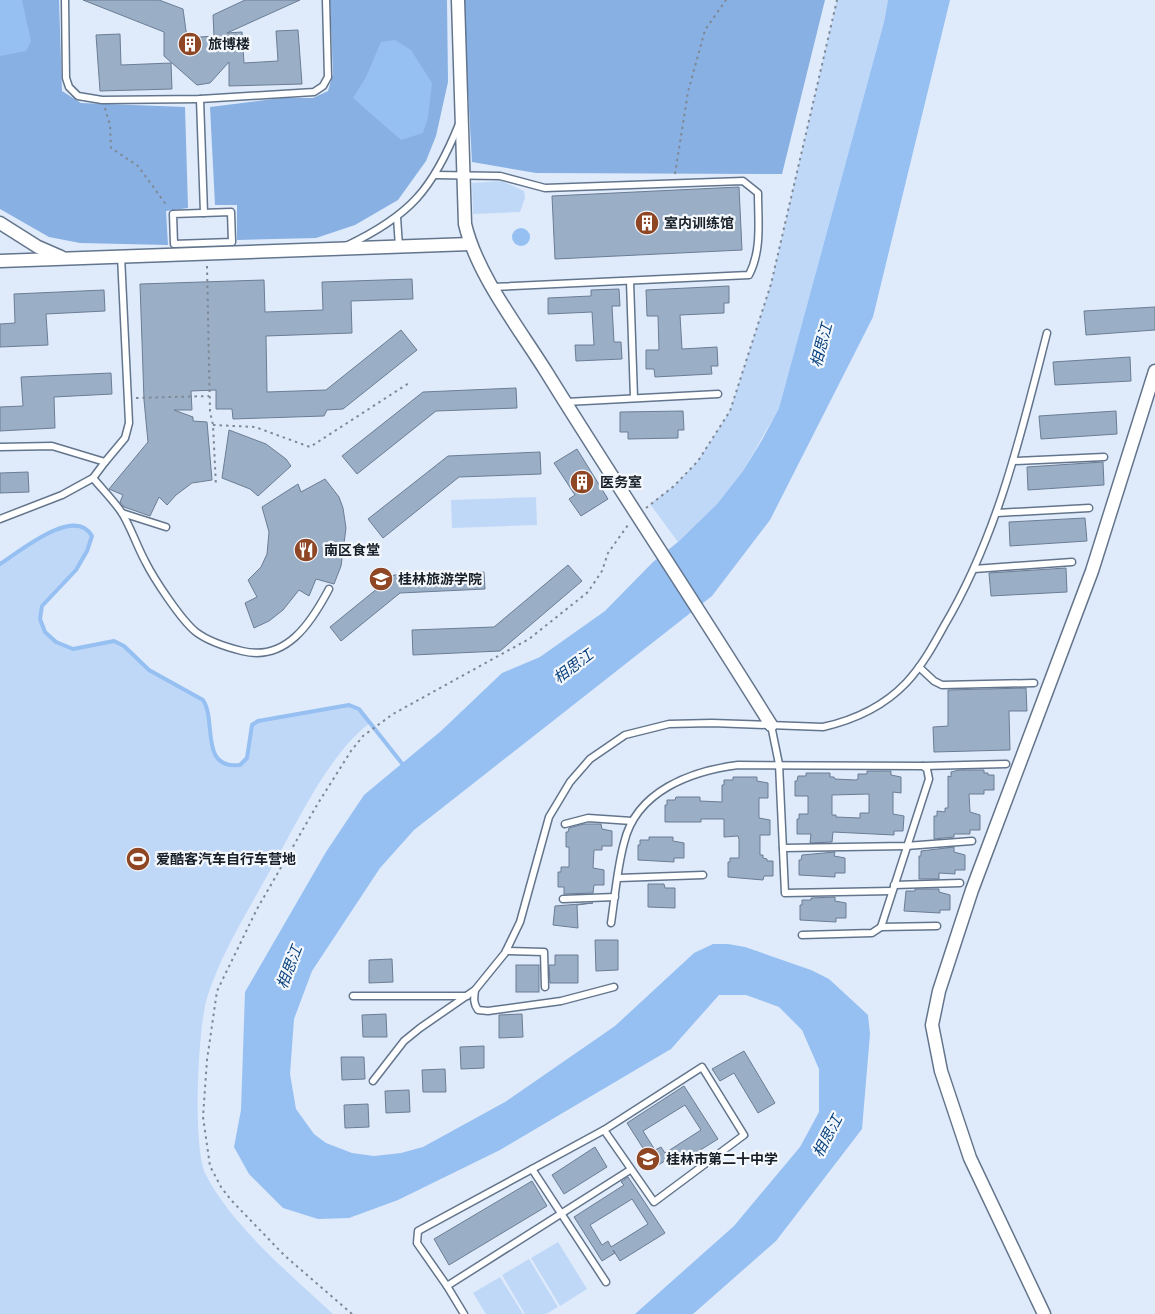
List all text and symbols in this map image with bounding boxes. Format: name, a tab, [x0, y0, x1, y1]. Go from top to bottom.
building icon: 旅博楼	[177, 31, 203, 57]
place label: 旅博楼	[208, 35, 250, 53]
building icon: 室内训练馆	[634, 210, 660, 236]
place label: 室内训练馆	[664, 214, 734, 232]
water label: 相思江	[806, 319, 837, 369]
building icon: 医务室	[569, 469, 595, 495]
place label: 医务室	[600, 473, 642, 491]
restaurant icon: 南区食堂	[293, 537, 319, 563]
place label: 南区食堂	[324, 541, 380, 559]
school or university icon: 桂林旅游学院	[368, 566, 394, 592]
place label: 桂林旅游学院	[398, 570, 482, 588]
water label: 相思江	[549, 644, 598, 687]
sports icon: 爱酷客汽车自行车营地	[125, 846, 151, 872]
place label: 爱酷客汽车自行车营地	[156, 850, 296, 868]
water label: 相思江	[272, 941, 307, 991]
water label: 相思江	[808, 1110, 847, 1160]
school or university icon: 桂林市第二十中学	[635, 1146, 661, 1172]
place label: 桂林市第二十中学	[666, 1150, 778, 1168]

